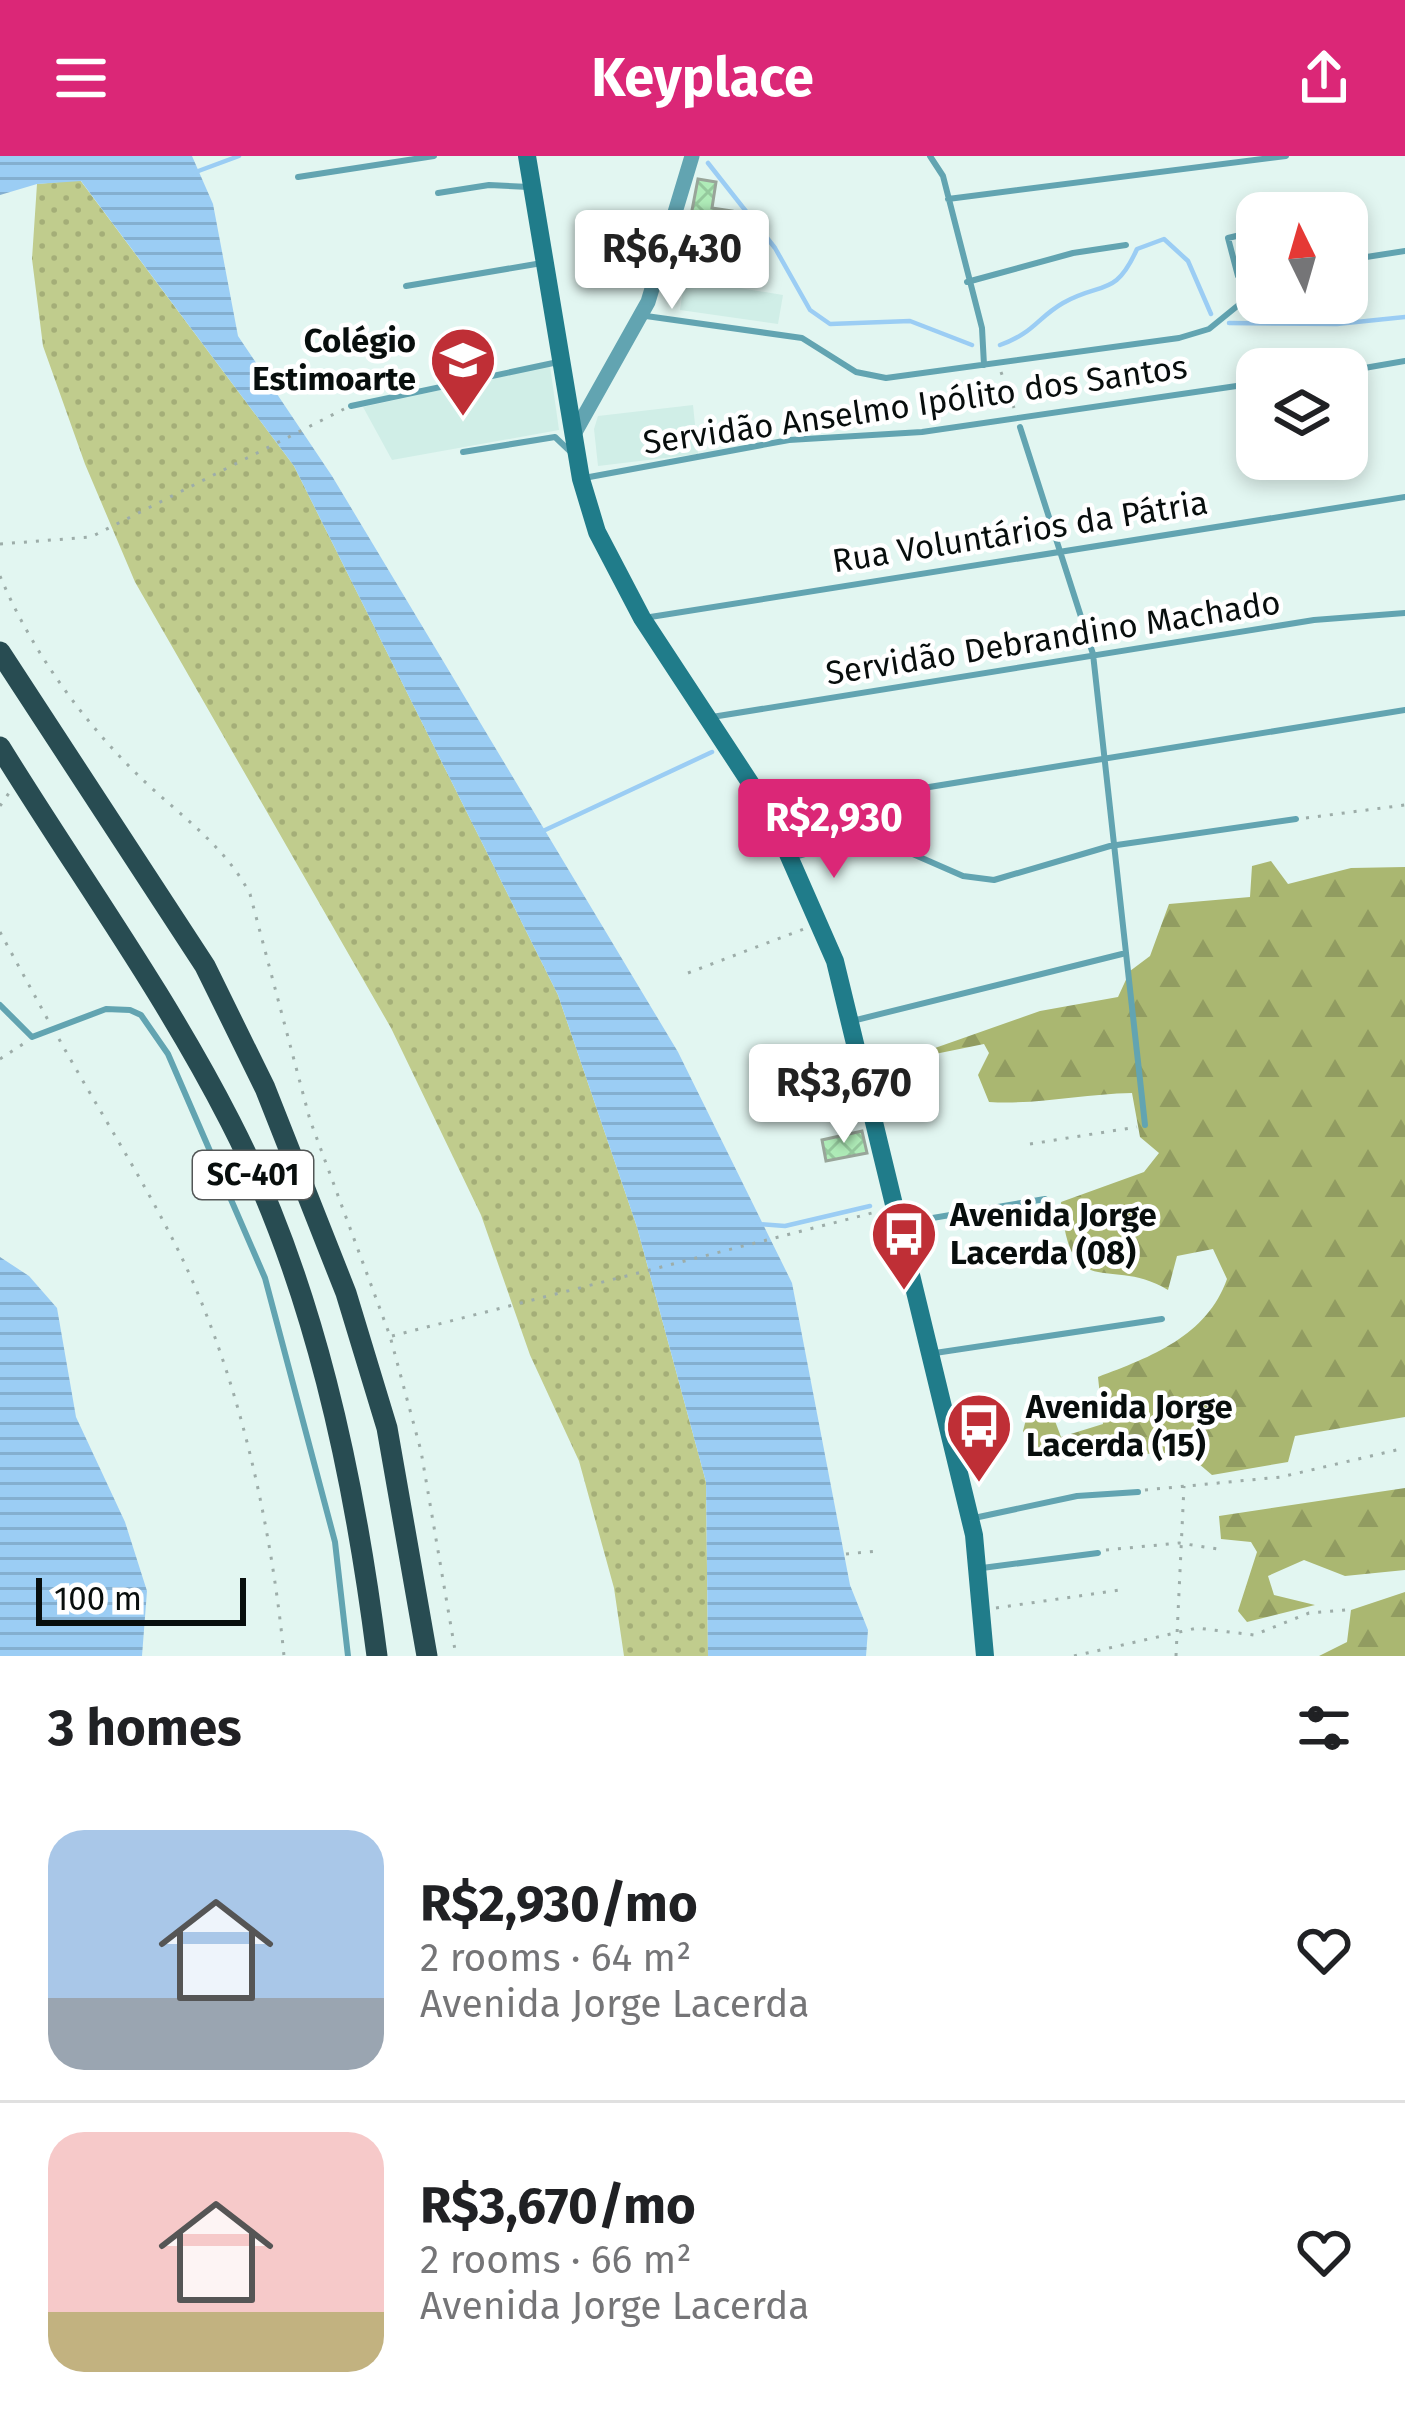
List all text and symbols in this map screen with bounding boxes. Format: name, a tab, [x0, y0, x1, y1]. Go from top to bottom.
icon: menu	[48, 45, 114, 111]
icon: share	[1291, 45, 1357, 111]
text: Keyplace	[591, 46, 814, 110]
north arrow	[1236, 192, 1368, 324]
map controls	[1236, 192, 1368, 480]
pin: R$6,430	[561, 210, 783, 312]
text: R$6,430	[602, 226, 742, 272]
place label: Colégio Estimoarte	[252, 321, 416, 399]
school or university icon: Colégio Estimoarte	[428, 325, 498, 419]
street label: Servidão Anselmo Ipólito dos Santos	[640, 347, 1190, 463]
button: layers	[1236, 348, 1368, 480]
street label: Rua Voluntários da Pátria	[829, 483, 1211, 581]
street label: Servidão Debrandino Machado	[823, 582, 1283, 694]
pin: R$2,930	[723, 779, 945, 881]
text: R$2,930	[765, 795, 903, 841]
pin: R$3,670	[733, 1044, 955, 1146]
text: R$3,670	[776, 1060, 912, 1106]
road number: SC-401	[193, 1151, 313, 1199]
place label: Avenida Jorge Lacerda (08)	[949, 1195, 1157, 1273]
bus stop icon: Avenida Jorge Lacerda (08)	[869, 1199, 939, 1293]
place label: Avenida Jorge Lacerda (15)	[1025, 1387, 1233, 1465]
bus stop icon: Avenida Jorge Lacerda (15)	[944, 1391, 1014, 1485]
scale bar	[36, 1572, 246, 1625]
text: 100 m	[54, 1579, 142, 1619]
icon: filters	[1291, 1695, 1357, 1761]
text: 3 homes	[48, 1697, 242, 1759]
text: R$2,930/mo	[420, 1873, 698, 1935]
icon: home	[144, 1878, 288, 2022]
icon: heart	[1291, 1917, 1357, 1983]
text: 2 rooms · 64 m²	[420, 1935, 691, 1981]
text: Avenida Jorge Lacerda	[420, 1981, 810, 2027]
text: R$3,670/mo	[420, 2175, 696, 2237]
icon: home	[144, 2180, 288, 2324]
icon: heart	[1291, 2219, 1357, 2285]
text: 2 rooms · 66 m²	[420, 2237, 691, 2283]
text: Avenida Jorge Lacerda	[420, 2283, 810, 2329]

